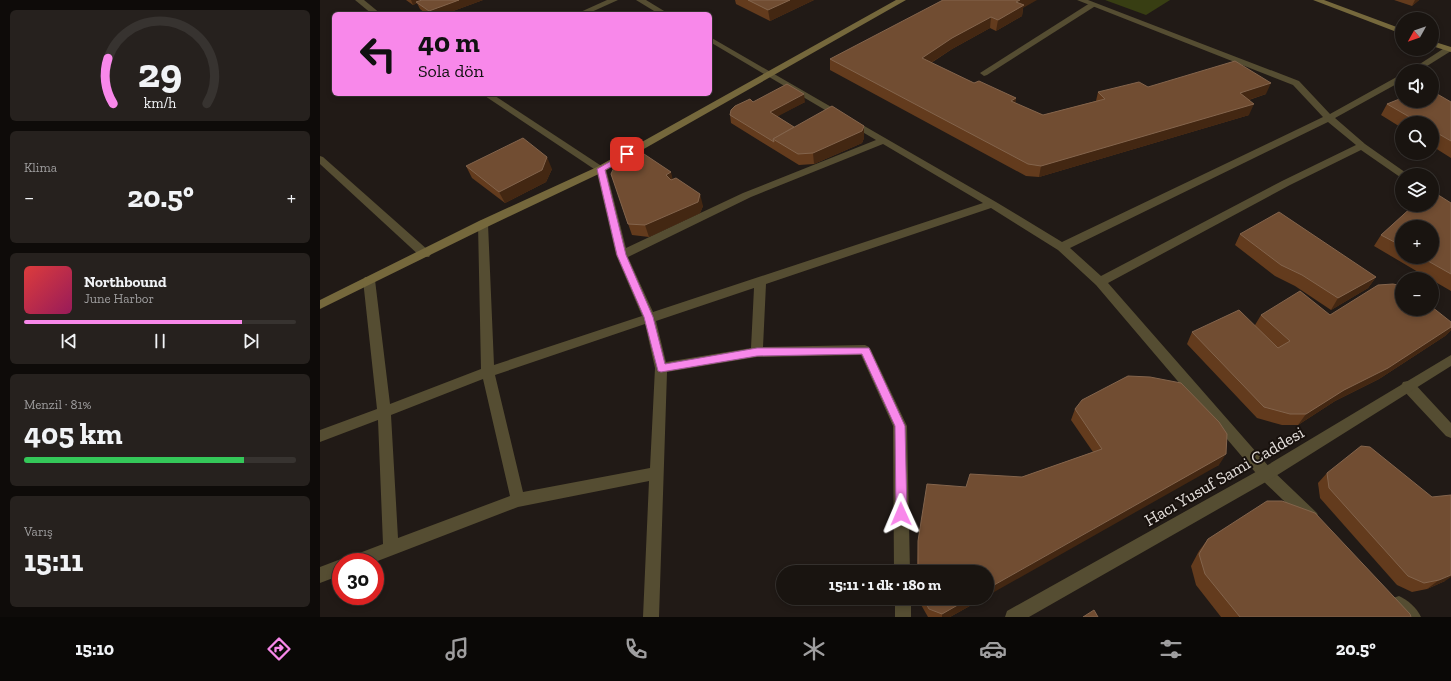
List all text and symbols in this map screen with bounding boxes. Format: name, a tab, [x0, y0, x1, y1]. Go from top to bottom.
north arrow	[1395, 12, 1439, 56]
map controls	[1395, 12, 1439, 316]
text: 40 m	[418, 26, 480, 59]
icon: left	[352, 28, 404, 80]
text: 29	[138, 48, 182, 98]
text: Sola dön	[418, 60, 484, 82]
button: sound	[1395, 64, 1439, 108]
text: km/h	[144, 94, 176, 111]
button: search	[1395, 116, 1439, 160]
pin	[610, 137, 644, 171]
icon: arrive	[616, 143, 638, 165]
text: Klima	[24, 160, 57, 175]
button: layers	[1395, 168, 1439, 212]
text: 20.5°	[127, 179, 194, 215]
text: −	[24, 184, 34, 211]
text: +	[287, 184, 296, 211]
button: +	[1395, 220, 1439, 264]
button: −	[1395, 272, 1439, 316]
text: Northbound	[84, 273, 167, 291]
text: June Harbor	[84, 291, 154, 306]
icon: previous	[58, 330, 80, 352]
icon: pause	[149, 330, 171, 352]
icon: next	[240, 330, 262, 352]
text: Menzil · 81%	[24, 397, 92, 412]
text: 405 km	[24, 416, 123, 452]
street label: Hacı Yusuf Sami Caddesi	[1141, 422, 1307, 530]
position arrow	[880, 493, 922, 535]
text: Varış	[24, 524, 53, 539]
text: 15:11	[24, 543, 83, 579]
speed limit sign: 30	[332, 553, 384, 605]
text: 15:11 · 1 dk · 180 m	[829, 576, 941, 594]
icon: directions	[265, 635, 293, 663]
icon: music	[443, 635, 471, 663]
icon: phone	[622, 635, 650, 663]
icon: climate	[800, 635, 828, 663]
icon: car	[979, 635, 1007, 663]
icon: filters	[1157, 635, 1185, 663]
text: 15:10	[75, 638, 114, 660]
text: 20.5°	[1336, 638, 1376, 660]

